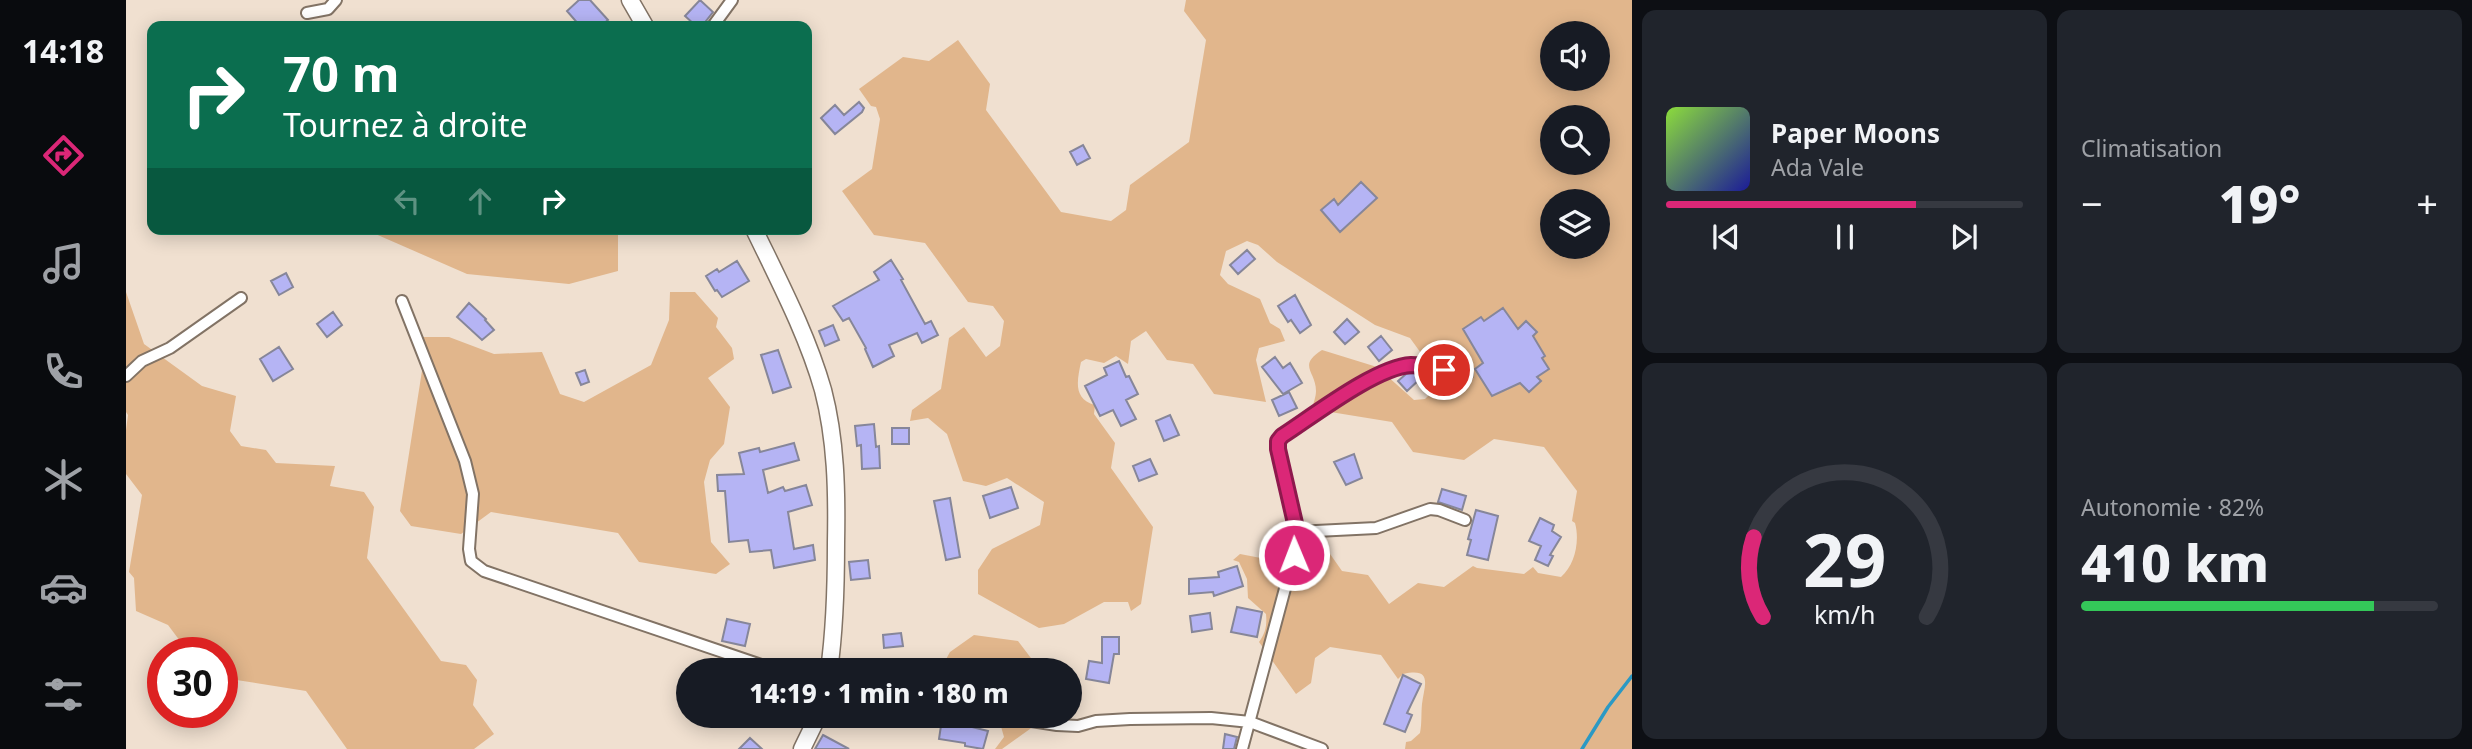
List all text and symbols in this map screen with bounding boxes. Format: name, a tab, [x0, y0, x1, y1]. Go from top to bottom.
map controls	[1540, 21, 1610, 259]
button: sound	[1540, 21, 1610, 91]
text: 14:18	[22, 29, 104, 72]
text: 70 m	[283, 40, 400, 106]
icon: right	[168, 49, 259, 140]
text: Tournez à droite	[283, 103, 528, 146]
button: search	[1540, 105, 1610, 175]
text: Paper Moons	[1771, 115, 1940, 151]
icon: directions	[39, 131, 88, 180]
text: Climatisation	[2081, 132, 2222, 164]
text: Ada Vale	[1771, 151, 1864, 183]
text: 19°	[2218, 167, 2301, 238]
text: −	[2081, 177, 2103, 229]
text: +	[2416, 177, 2438, 229]
icon: left	[388, 182, 426, 220]
icon: ahead	[461, 182, 499, 220]
icon: right	[534, 182, 572, 220]
button: layers	[1540, 189, 1610, 259]
icon: previous	[1707, 218, 1745, 256]
icon: pause	[1826, 218, 1864, 256]
icon: next	[1945, 218, 1983, 256]
icon: music	[39, 239, 88, 288]
pin	[1414, 340, 1474, 400]
icon: phone	[39, 347, 88, 396]
icon: arrive	[1425, 351, 1463, 389]
icon: climate	[39, 455, 88, 504]
text: Autonomie · 82%	[2081, 491, 2264, 523]
text: 29	[1803, 509, 1886, 608]
position arrow	[1257, 518, 1331, 592]
text: 410 km	[2081, 526, 2269, 597]
icon: car	[39, 563, 88, 612]
text: km/h	[1814, 597, 1875, 631]
speed limit sign: 30	[147, 637, 238, 728]
icon: filters	[39, 670, 88, 719]
text: 14:19 · 1 min · 180 m	[749, 675, 1009, 711]

